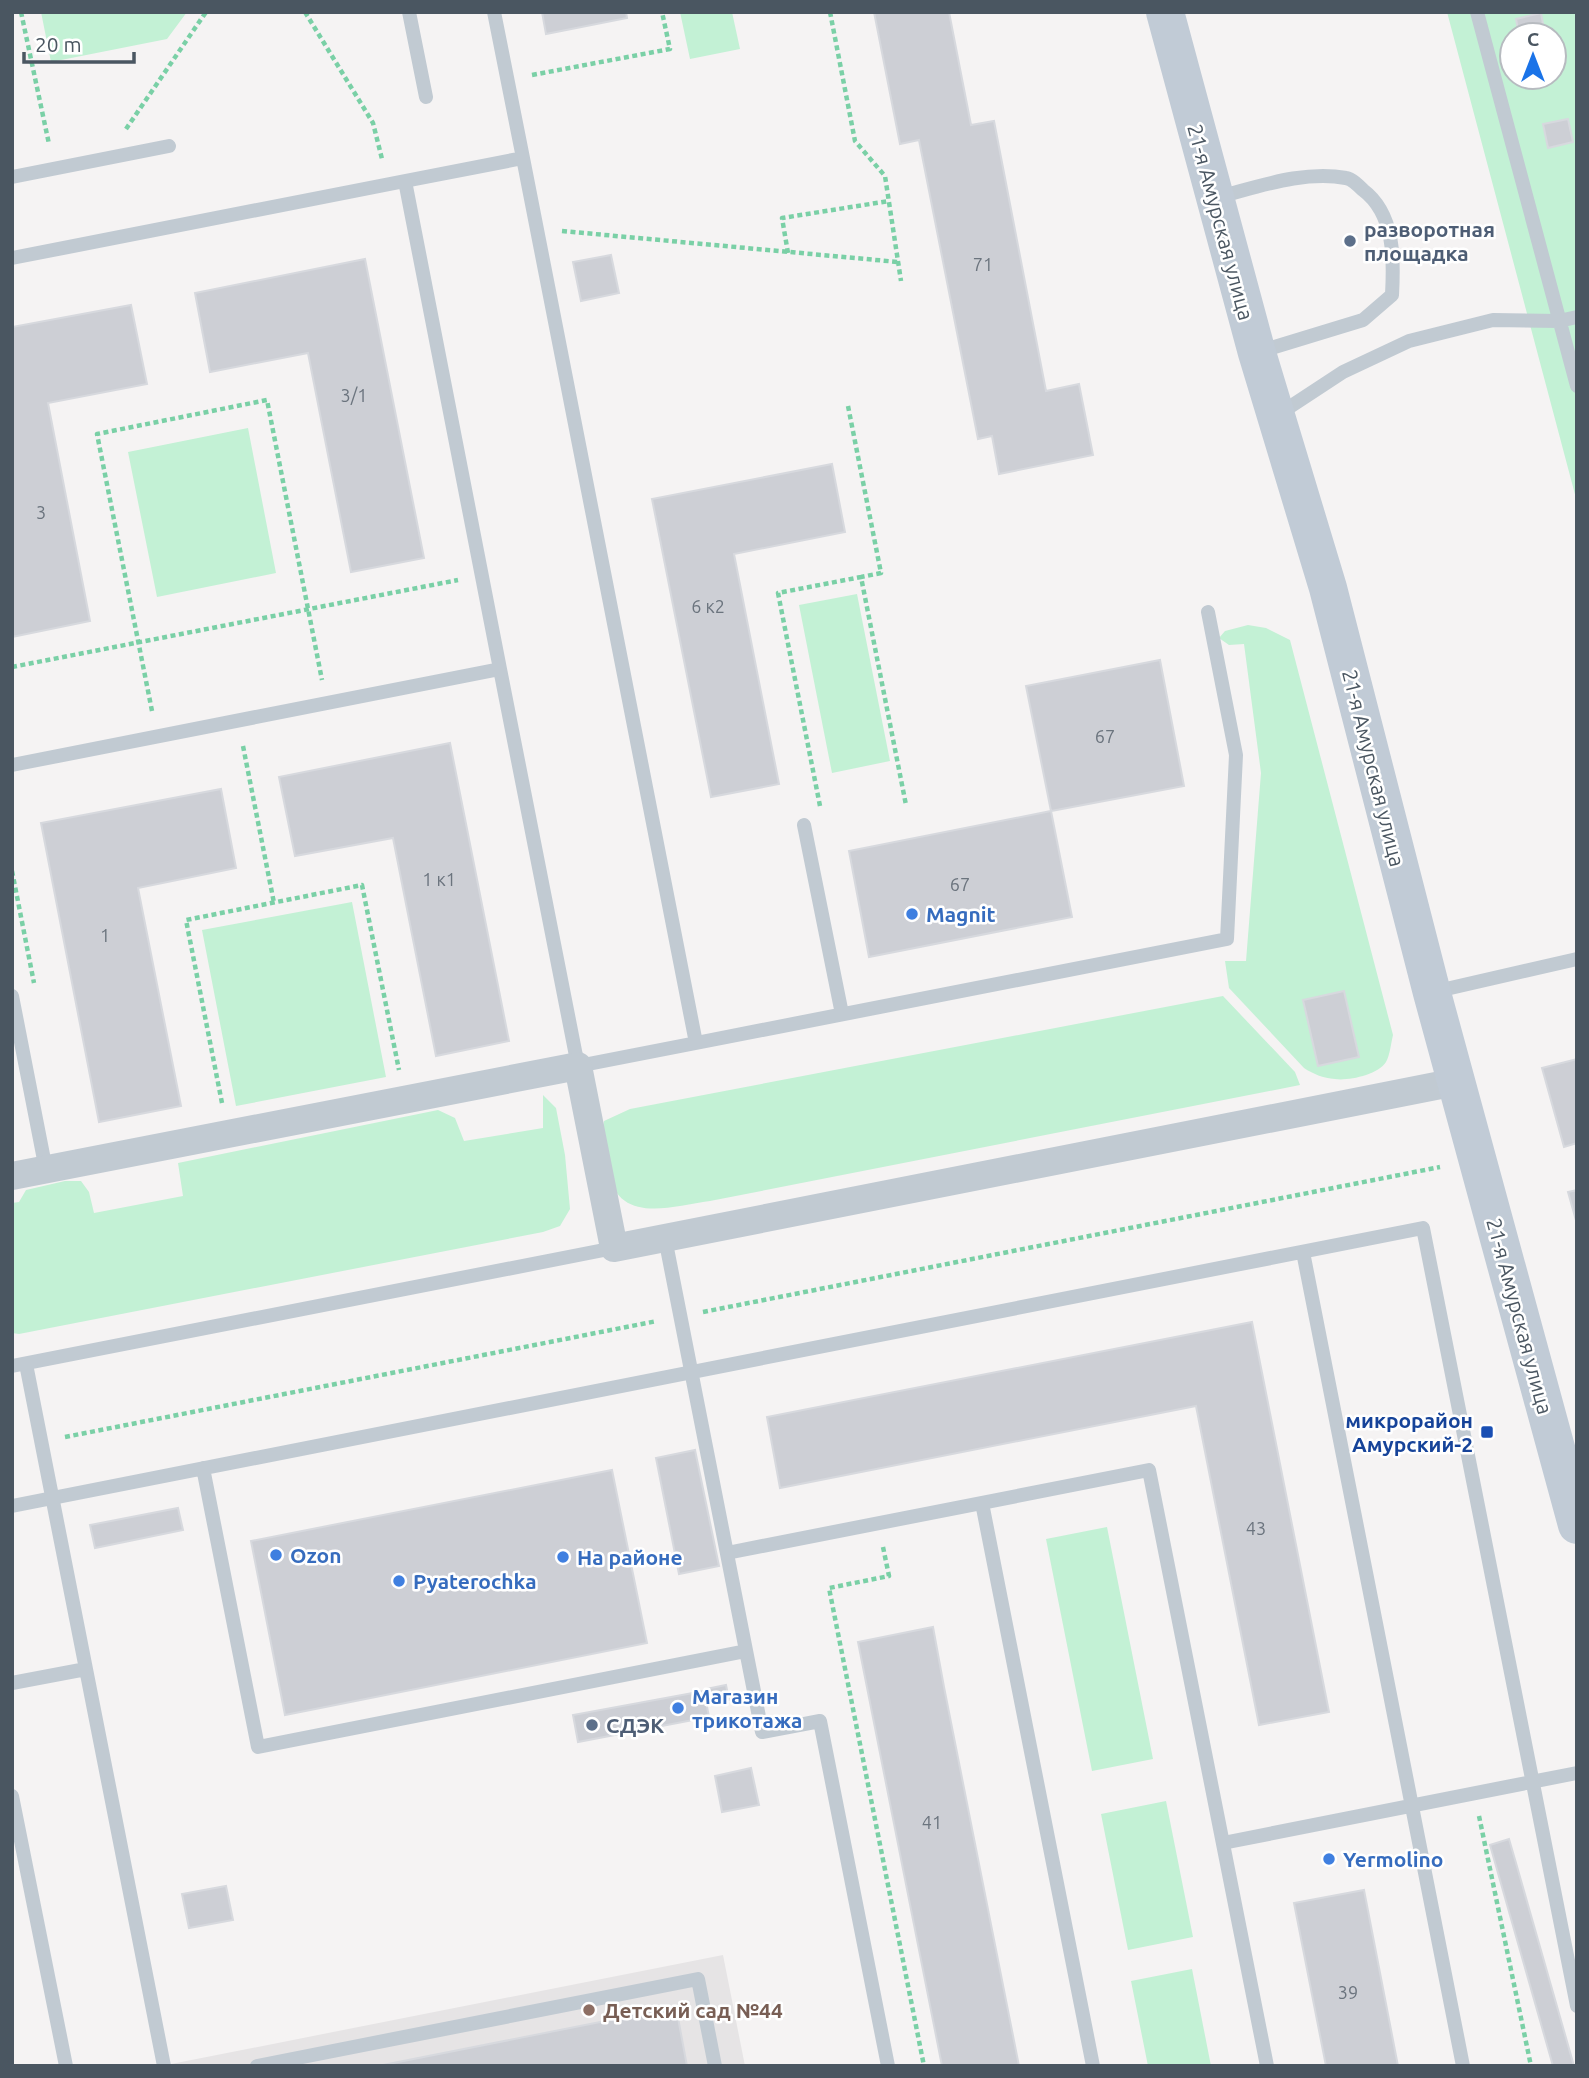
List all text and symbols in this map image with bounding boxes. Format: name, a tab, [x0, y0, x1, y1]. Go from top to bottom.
scale bar	[24, 21, 135, 65]
north arrow	[1498, 21, 1568, 91]
text: С	[1527, 28, 1539, 50]
text: 20 m	[35, 32, 82, 56]
street label: 21-я Амурская улица	[1183, 121, 1259, 323]
place label: разворотная площадка	[1364, 217, 1495, 265]
marker: разворотная площадка	[1342, 233, 1358, 249]
house number: 71	[973, 254, 993, 274]
house number: 3/1	[341, 385, 367, 405]
house number: 3	[36, 502, 46, 522]
house number: 6 к2	[691, 596, 725, 616]
street label: 21-я Амурская улица	[1338, 667, 1410, 869]
house number: 67	[1095, 726, 1115, 746]
house number: 1 к1	[422, 869, 456, 889]
house number: 67	[950, 874, 970, 894]
place label: Magnit	[926, 902, 996, 926]
marker: Magnit	[904, 906, 920, 922]
house number: 1	[100, 925, 110, 945]
street label: 21-я Амурская улица	[1482, 1215, 1558, 1417]
place label: микрорайон Амурский-2	[1345, 1408, 1473, 1456]
marker: микрорайон Амурский-2	[1479, 1424, 1495, 1440]
house number: 43	[1246, 1518, 1266, 1538]
place label: Ozon	[290, 1543, 341, 1567]
place label: На районе	[577, 1545, 683, 1569]
marker: Ozon	[268, 1547, 284, 1563]
marker: На районе	[555, 1549, 571, 1565]
place label: Pyaterochka	[413, 1569, 537, 1593]
marker: Pyaterochka	[391, 1573, 407, 1589]
place label: Магазин трикотажа	[692, 1684, 802, 1732]
marker: Магазин трикотажа	[670, 1700, 686, 1716]
place label: СДЭК	[606, 1713, 664, 1737]
marker: СДЭК	[584, 1717, 600, 1733]
house number: 41	[922, 1812, 942, 1832]
place label: Yermolino	[1343, 1847, 1443, 1871]
marker: Yermolino	[1321, 1851, 1337, 1867]
house number: 39	[1338, 1982, 1358, 2002]
place label: Детский сад №44	[603, 1998, 783, 2022]
marker: Детский сад №44	[581, 2002, 597, 2018]

